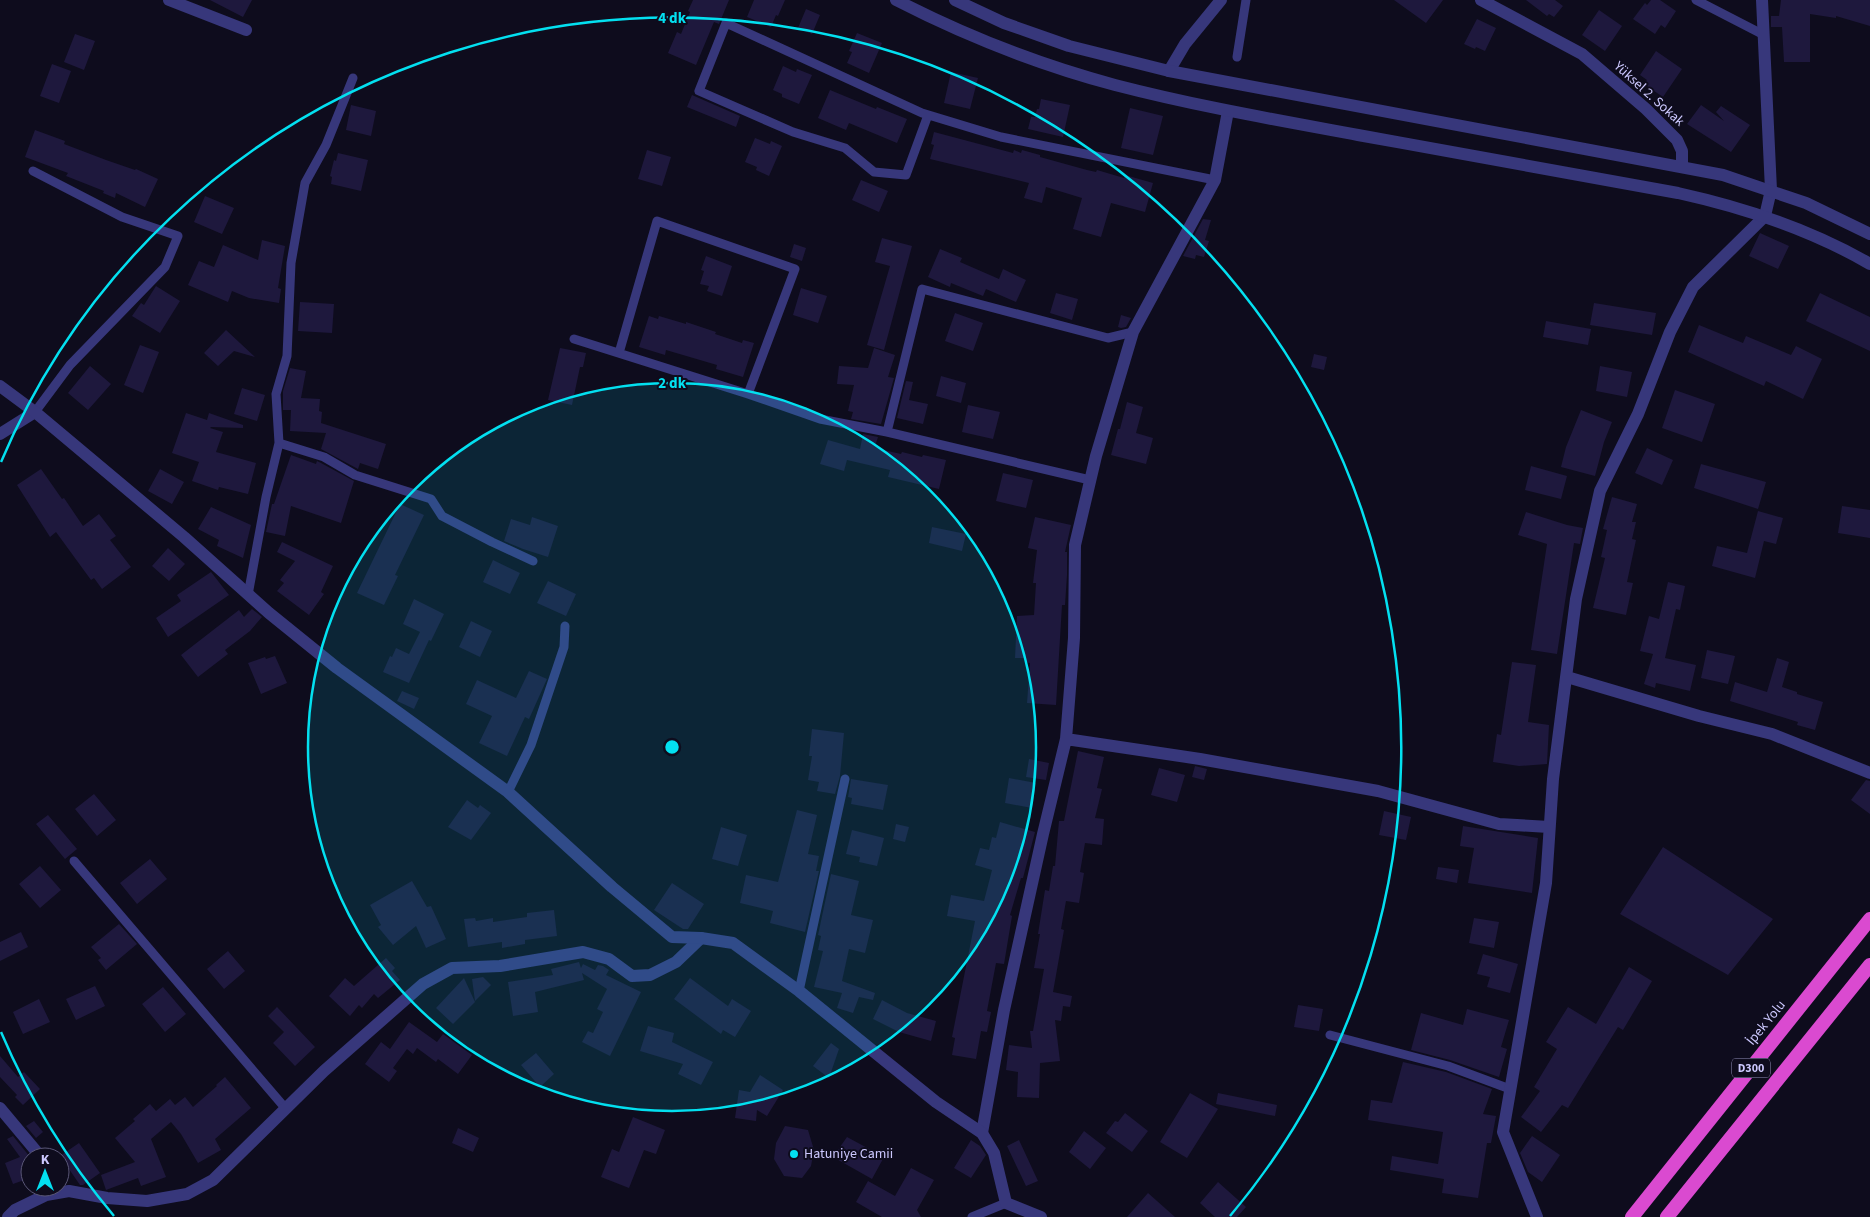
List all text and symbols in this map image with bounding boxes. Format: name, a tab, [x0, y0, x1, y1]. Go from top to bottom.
text: 4 dk	[658, 8, 687, 29]
street label: Yüksel 2. Sokak	[1608, 56, 1689, 131]
text: 2 dk	[658, 373, 687, 394]
centre of rings	[663, 738, 681, 756]
street label: İpek Yolu	[1742, 996, 1790, 1050]
road number: D300	[1732, 1058, 1770, 1078]
place label: Hatuniye Camii	[804, 1144, 893, 1164]
north arrow	[20, 1147, 70, 1197]
marker: Hatuniye Camii	[788, 1148, 800, 1160]
text: K	[41, 1150, 50, 1170]

